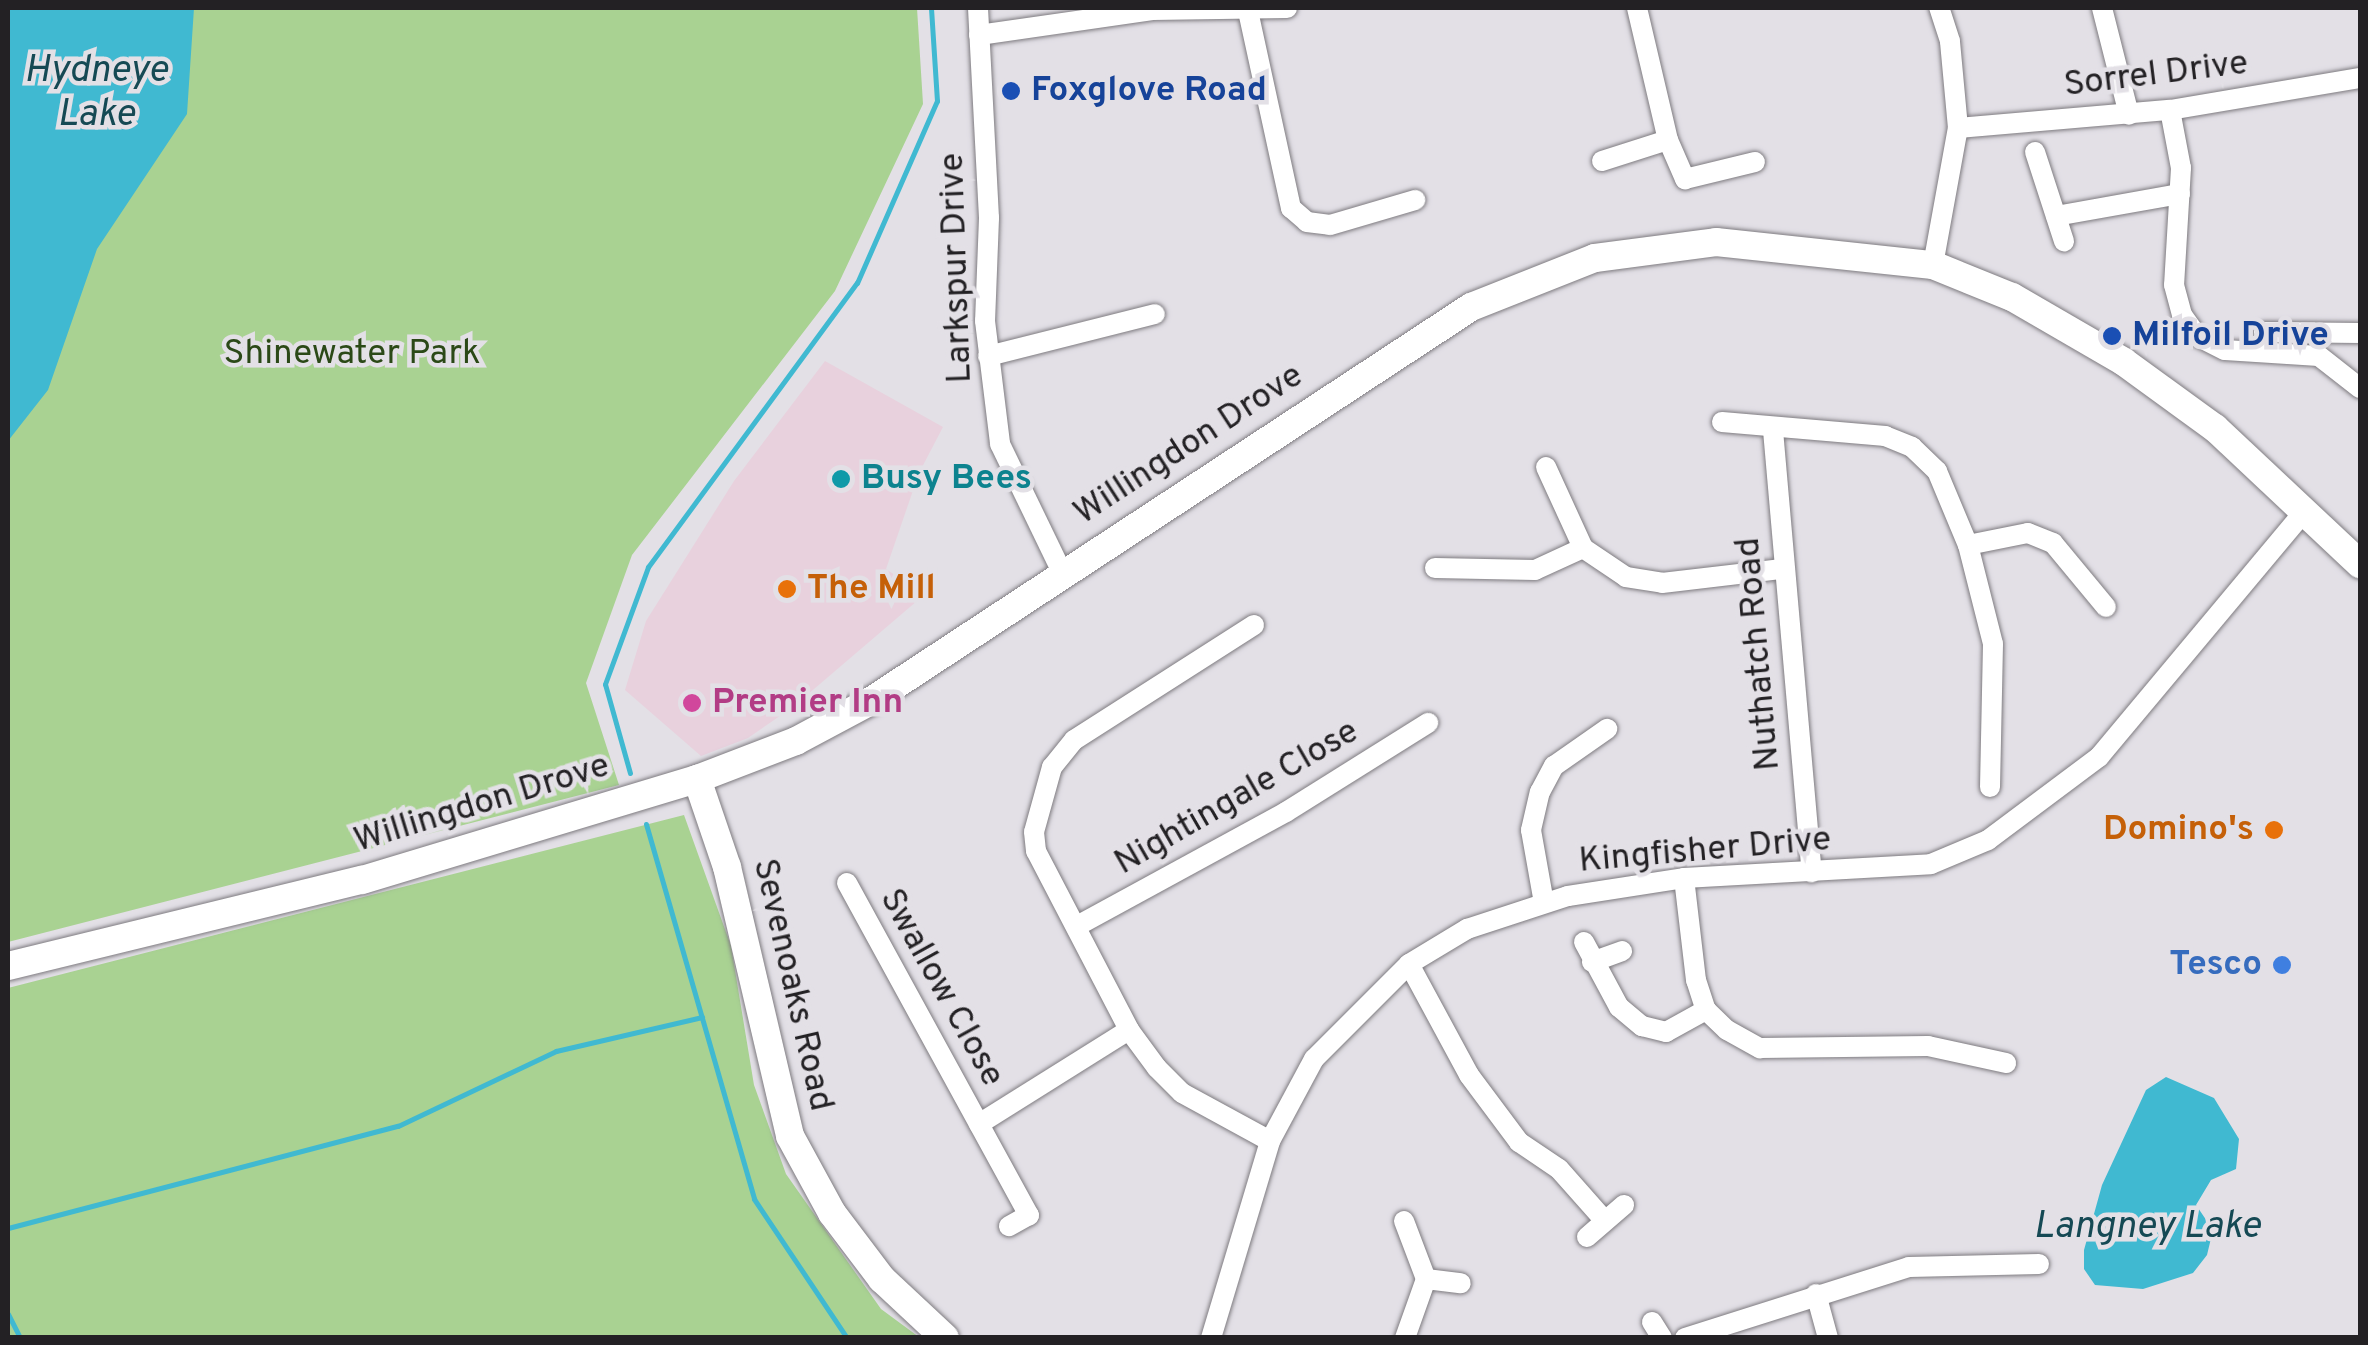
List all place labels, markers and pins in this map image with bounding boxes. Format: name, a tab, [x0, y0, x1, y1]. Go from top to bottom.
place label: Foxglove Road	[1031, 70, 1267, 112]
marker: Foxglove Road	[1000, 80, 1022, 102]
place label: Milfoil Drive	[2132, 315, 2329, 357]
marker: Milfoil Drive	[2101, 325, 2123, 347]
place label: Busy Bees	[861, 458, 1032, 500]
marker: Busy Bees	[830, 468, 852, 490]
place label: The Mill	[807, 568, 936, 610]
marker: The Mill	[776, 578, 798, 600]
place label: Premier Inn	[712, 682, 903, 724]
marker: Premier Inn	[681, 692, 703, 714]
place label: Domino's	[2103, 809, 2254, 851]
marker: Domino's	[2263, 819, 2285, 841]
place label: Tesco	[2169, 944, 2262, 986]
marker: Tesco	[2271, 954, 2293, 976]

